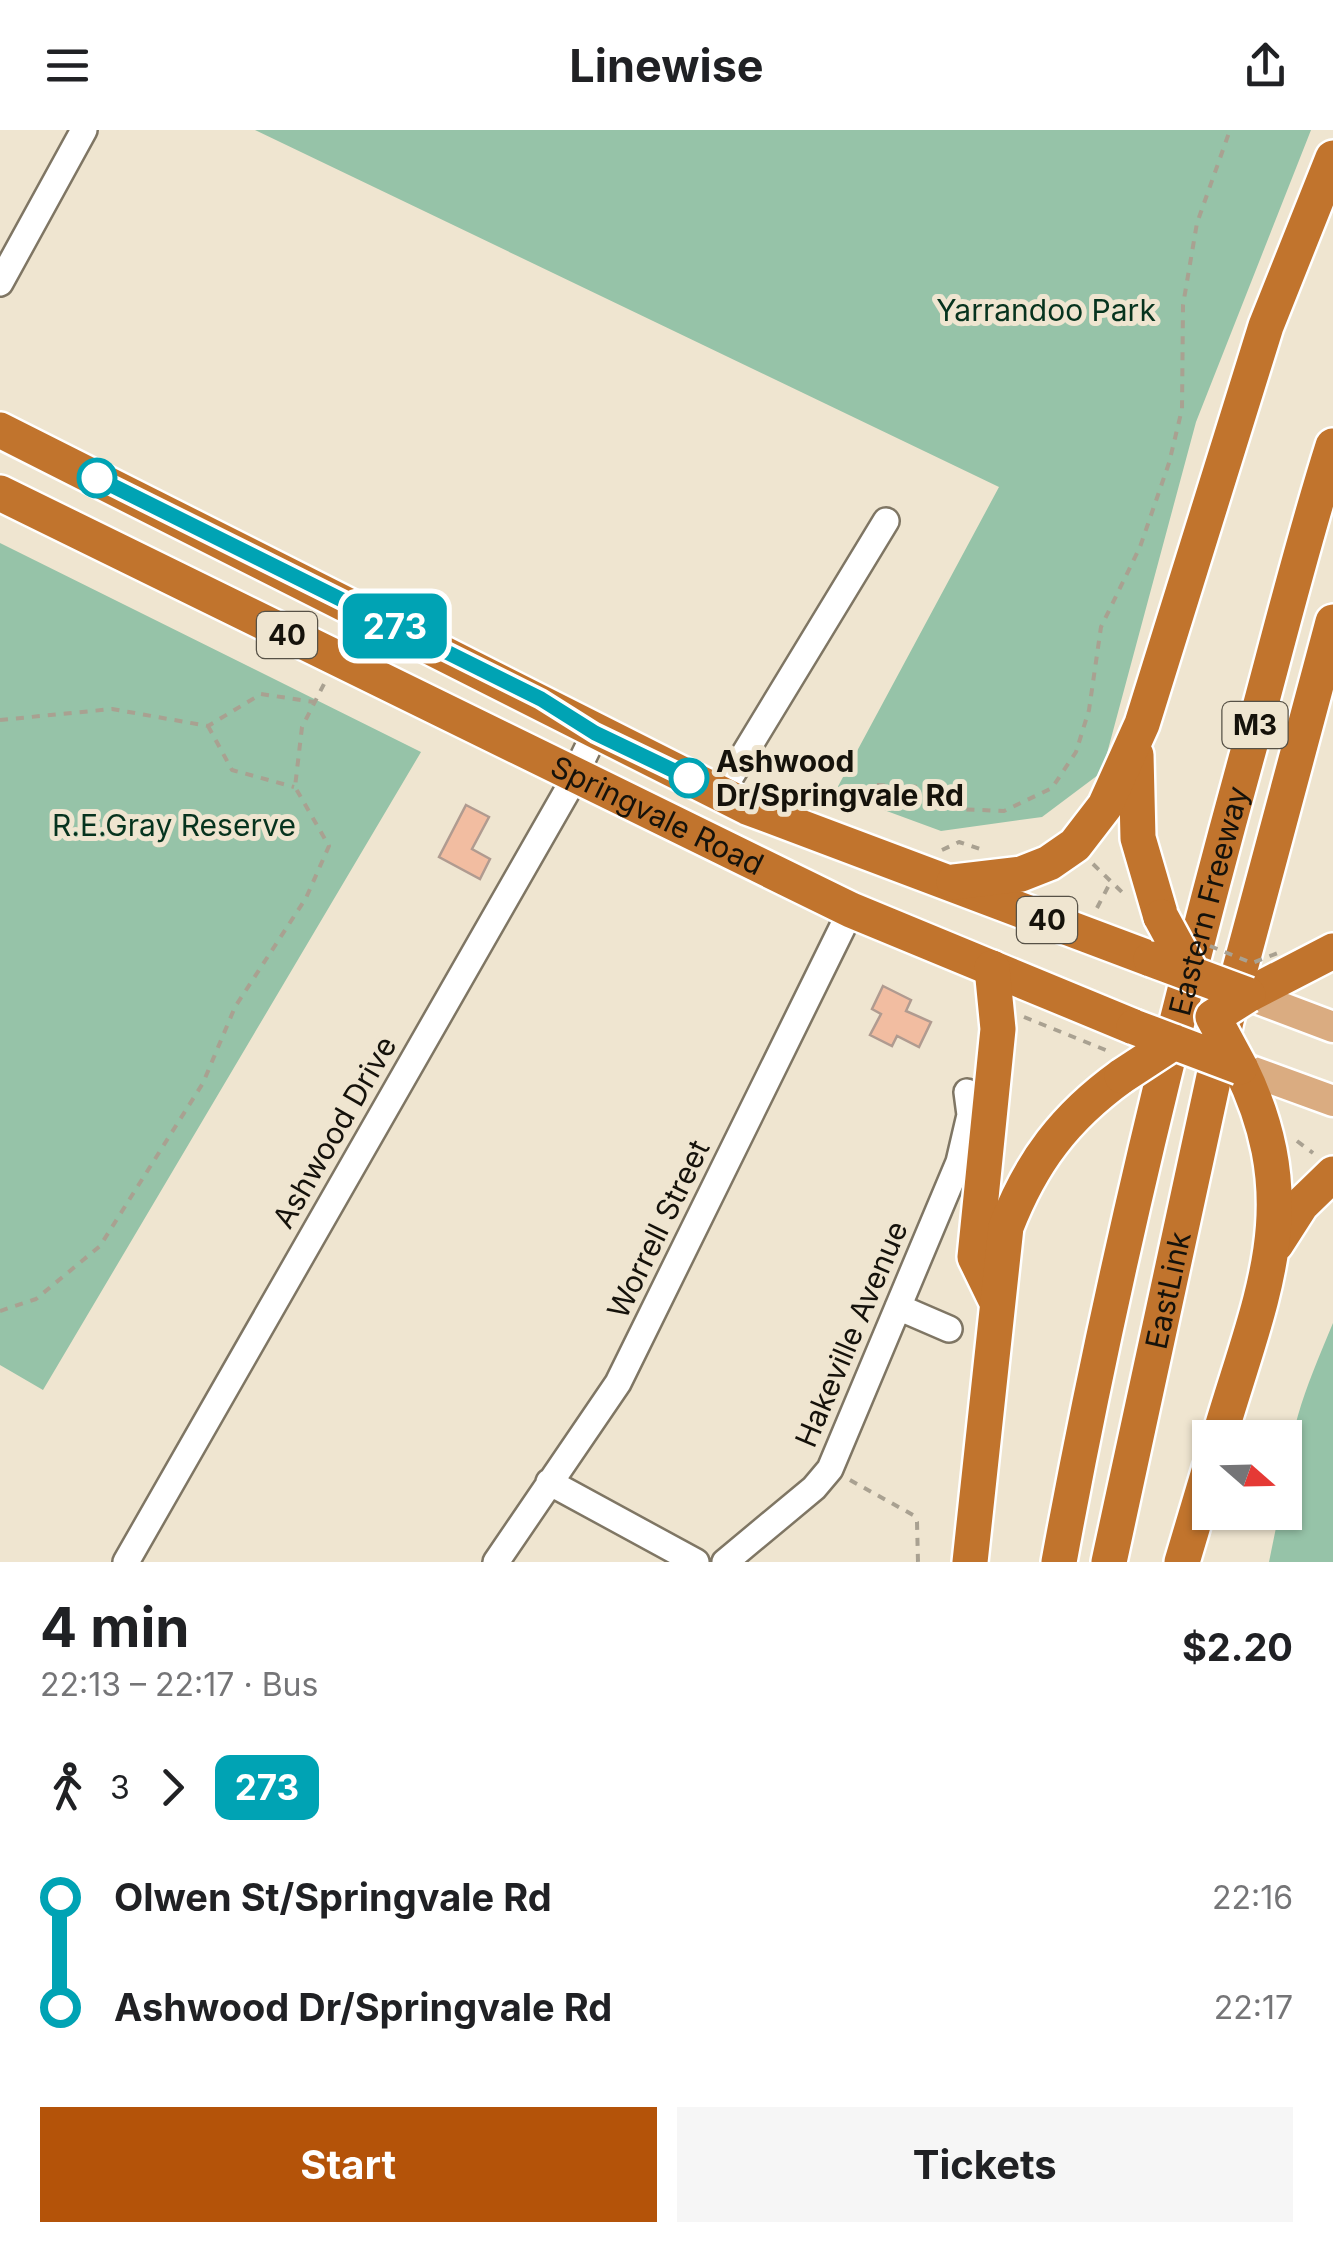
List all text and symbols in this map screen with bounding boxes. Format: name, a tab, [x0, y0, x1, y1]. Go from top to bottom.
icon: menu	[40, 38, 95, 93]
text: Linewise	[569, 38, 764, 93]
icon: share	[1238, 38, 1293, 93]
park label: Yarrandoo Park	[936, 292, 1156, 328]
unlabelled marker	[78, 459, 116, 497]
line badge: 273	[338, 594, 452, 658]
text: 273	[363, 605, 427, 647]
road number: 40	[257, 612, 317, 658]
road number: M3	[1222, 702, 1288, 748]
place label: Ashwood Dr/Springvale Rd	[716, 743, 964, 813]
street label: Springvale Road	[545, 748, 769, 882]
marker: Ashwood Dr/Springvale Rd	[670, 759, 708, 797]
street label: Eastern Freeway	[1161, 782, 1256, 1019]
park label: R.E.Gray Reserve	[52, 807, 296, 843]
road number: 40	[1017, 897, 1077, 943]
street label: Ashwood Drive	[265, 1030, 403, 1234]
street label: Worrell Street	[599, 1134, 717, 1324]
street label: Hakeville Avenue	[787, 1216, 915, 1452]
street label: EastLink	[1138, 1228, 1198, 1352]
north arrow	[1192, 1420, 1302, 1530]
map controls	[1192, 1420, 1302, 1530]
text: 4 min	[40, 1594, 190, 1660]
text: $2.20	[1182, 1624, 1293, 1670]
text: 22:13 – 22:17 · Bus	[40, 1665, 318, 1704]
icon: walk	[40, 1760, 95, 1815]
icon: forward	[145, 1760, 200, 1815]
text: 273	[235, 1766, 299, 1808]
text: 3	[110, 1768, 130, 1807]
text: Olwen St/Springvale Rd	[114, 1874, 552, 1920]
text: 22:16	[1212, 1878, 1293, 1917]
text: Ashwood Dr/Springvale Rd	[114, 1984, 612, 2030]
text: 22:17	[1214, 1988, 1293, 2027]
button: Start	[40, 2107, 657, 2222]
button: Tickets	[677, 2107, 1293, 2222]

